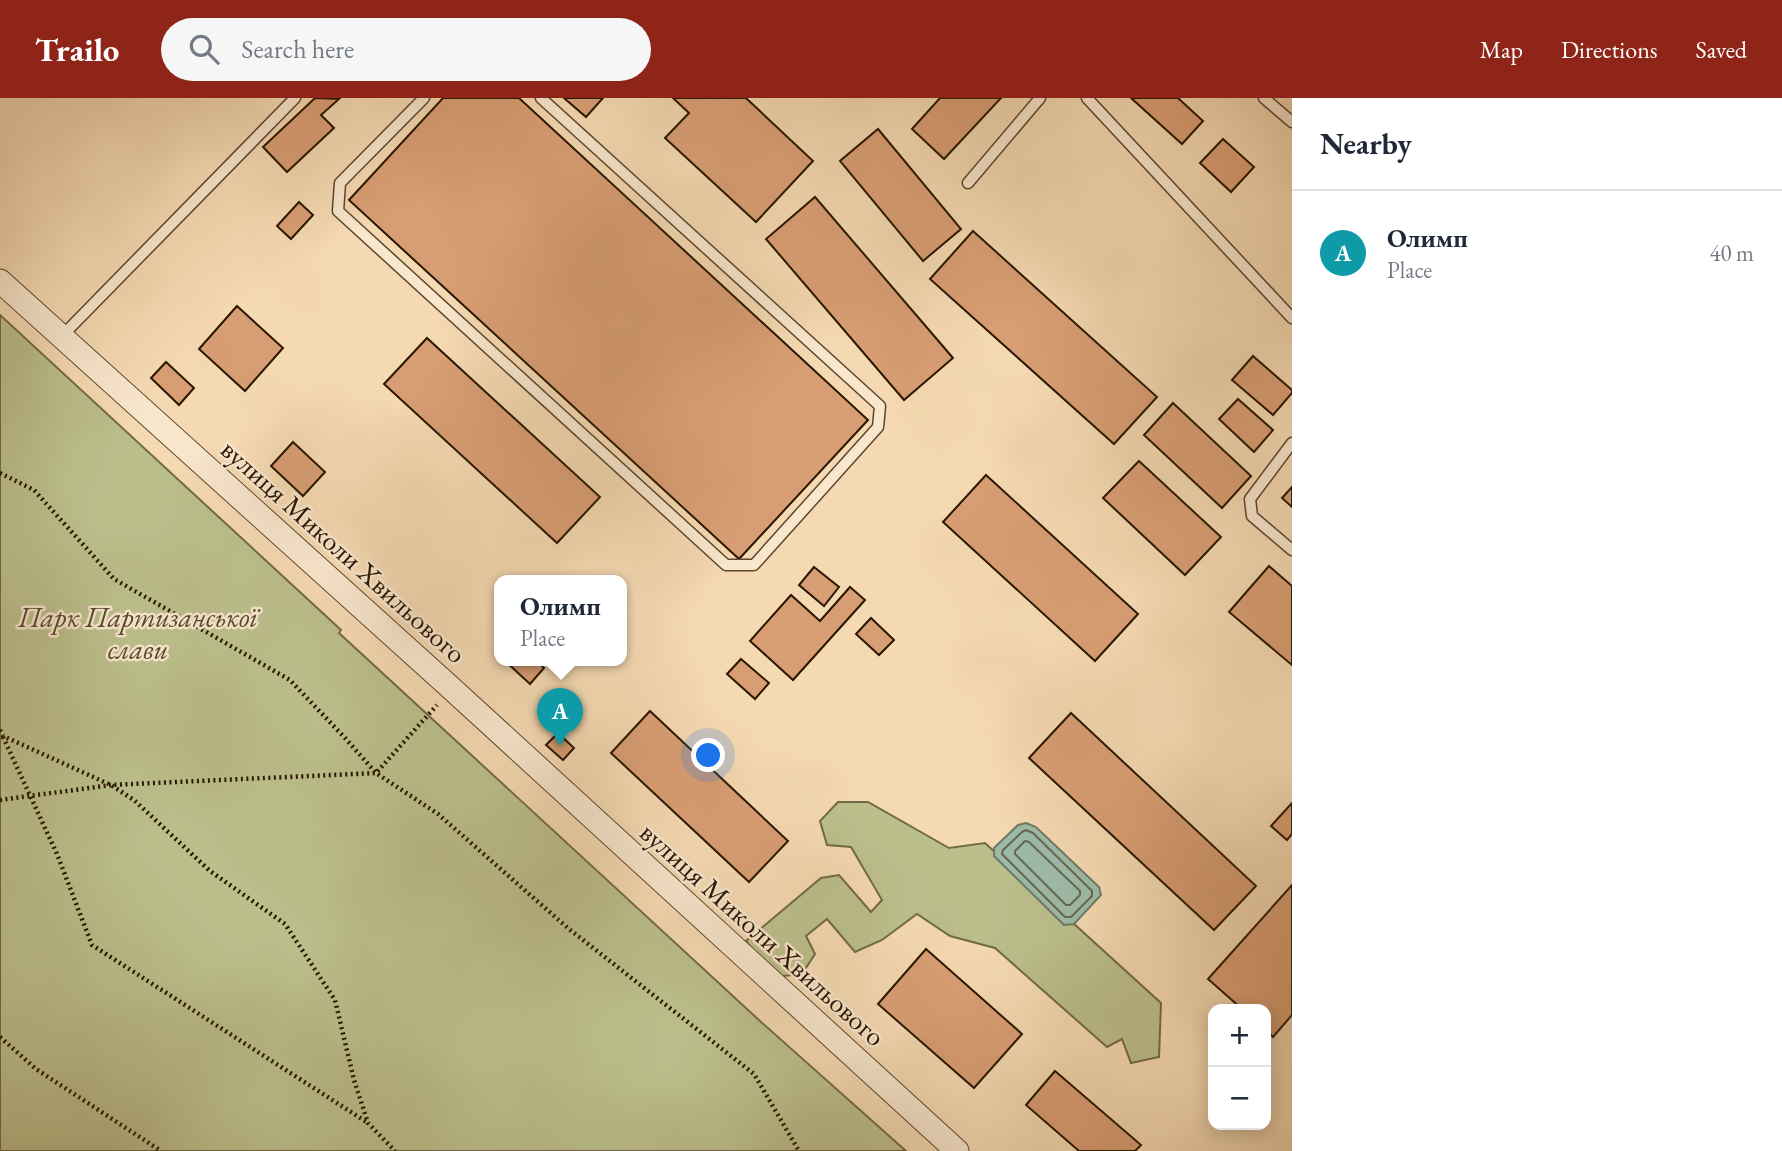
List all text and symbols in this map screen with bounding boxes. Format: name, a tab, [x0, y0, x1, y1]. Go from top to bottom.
search box	[161, 18, 651, 81]
text: Trailo	[35, 28, 119, 71]
icon: search	[185, 30, 223, 68]
text: Search here	[241, 32, 354, 66]
text: Map	[1480, 34, 1523, 65]
text: Directions	[1561, 34, 1658, 65]
text: Saved	[1696, 34, 1747, 65]
text: Nearby	[1320, 124, 1412, 163]
text: Олимп	[1387, 221, 1468, 255]
text: A	[1335, 238, 1351, 268]
text: 40 m	[1709, 238, 1754, 268]
text: Place	[1387, 255, 1432, 285]
street label: вулиця Миколи Хвильового	[214, 431, 474, 671]
popup	[494, 575, 627, 666]
text: Олимп	[520, 589, 601, 623]
park label: Парк Партизанської слави	[17, 599, 261, 667]
text: Place	[520, 623, 565, 653]
pin: A	[537, 688, 583, 746]
your location	[691, 738, 725, 772]
street label: вулиця Миколи Хвильового	[633, 814, 893, 1054]
map controls	[1208, 1004, 1271, 1130]
button: +	[1208, 1004, 1271, 1067]
button: −	[1208, 1067, 1271, 1130]

